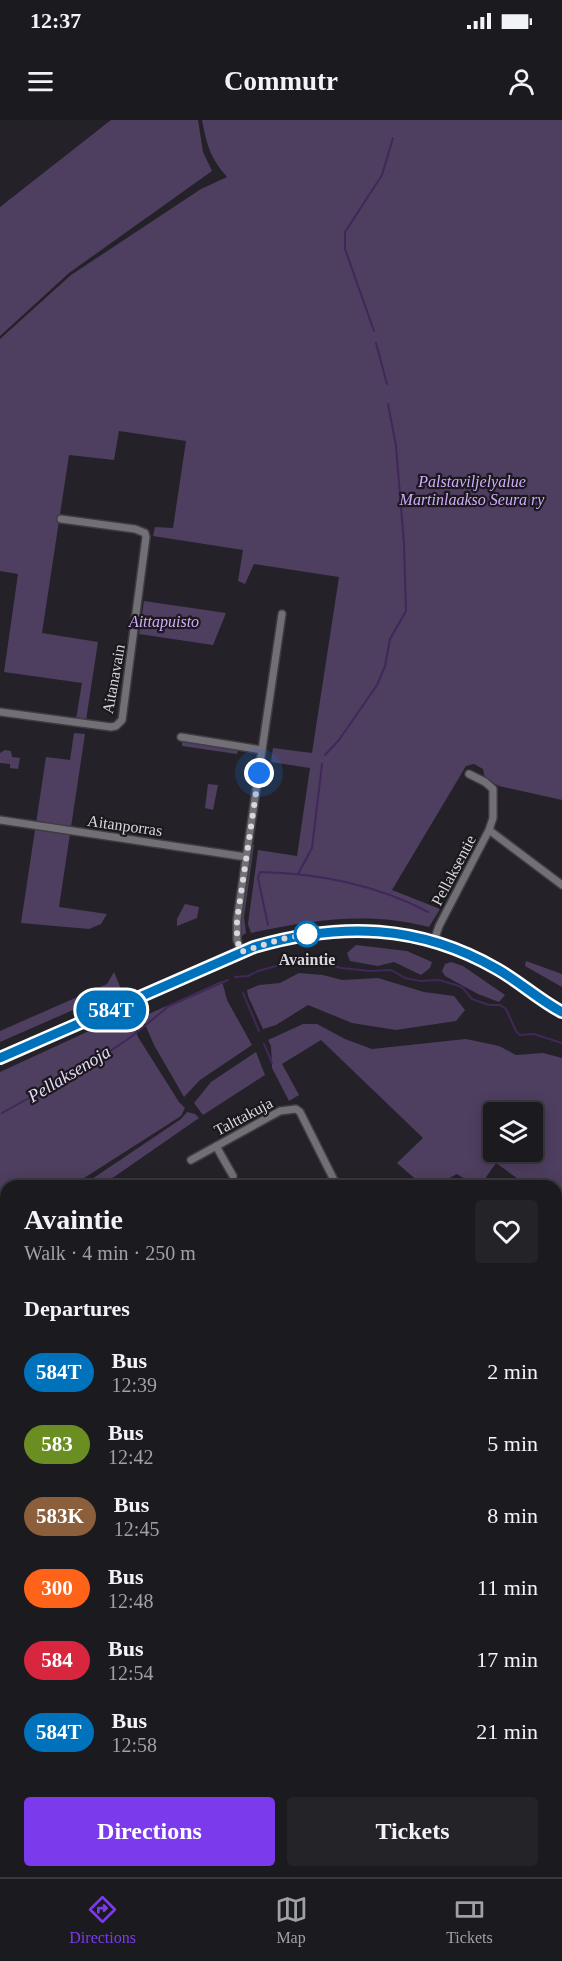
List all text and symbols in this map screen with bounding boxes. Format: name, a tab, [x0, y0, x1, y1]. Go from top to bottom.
text: 12:37	[30, 8, 81, 33]
icon: menu	[24, 65, 57, 98]
icon: person	[505, 65, 538, 98]
text: Commutr	[224, 66, 338, 96]
park label: Palstaviljelyalue Martinlaakso Seura ry	[399, 473, 545, 509]
park label: Aittapuisto	[128, 613, 199, 631]
street label: Aitanavain	[99, 643, 128, 715]
your location	[244, 758, 274, 788]
street label: Aitanporras	[86, 812, 164, 840]
street label: Pellaksentie	[428, 832, 479, 908]
marker: Avaintie	[294, 921, 320, 947]
place label: Avaintie	[279, 951, 335, 968]
line badge: 584T	[69, 990, 153, 1030]
text: 584T	[88, 998, 134, 1022]
water label: Pellaksenoja	[23, 1041, 114, 1107]
street label: Talttakuja	[211, 1094, 276, 1140]
map controls	[483, 1102, 543, 1162]
button: layers	[483, 1102, 543, 1162]
button: heart	[475, 1200, 538, 1263]
text: Avaintie	[24, 1204, 123, 1235]
text: Walk · 4 min · 250 m	[24, 1242, 196, 1264]
text: Departures	[24, 1296, 130, 1321]
text: Bus	[112, 1348, 147, 1373]
text: 2 min	[487, 1359, 538, 1384]
text: 584T	[36, 1360, 82, 1384]
text: 12:39	[112, 1374, 157, 1396]
text: Bus	[108, 1420, 143, 1445]
text: 5 min	[487, 1431, 538, 1456]
text: 583	[41, 1432, 73, 1456]
text: 12:42	[108, 1446, 154, 1468]
text: Bus	[114, 1492, 149, 1517]
text: 8 min	[487, 1503, 538, 1528]
text: 583K	[36, 1504, 84, 1528]
text: 12:45	[114, 1518, 159, 1540]
text: Bus	[108, 1564, 143, 1589]
text: 11 min	[477, 1575, 538, 1600]
text: 300	[41, 1576, 73, 1600]
text: 12:48	[108, 1590, 154, 1612]
text: Bus	[108, 1636, 143, 1661]
text: 17 min	[476, 1647, 538, 1672]
text: 584	[41, 1648, 73, 1672]
text: 12:54	[108, 1662, 154, 1684]
text: Bus	[112, 1708, 147, 1733]
text: 21 min	[476, 1719, 538, 1744]
text: 584T	[36, 1720, 82, 1744]
text: 12:58	[112, 1734, 157, 1756]
button: Directions	[24, 1797, 275, 1866]
button: Tickets	[287, 1797, 538, 1866]
tab: Directions	[69, 1893, 136, 1947]
tab: Map	[275, 1893, 308, 1947]
tab: Tickets	[446, 1893, 493, 1947]

